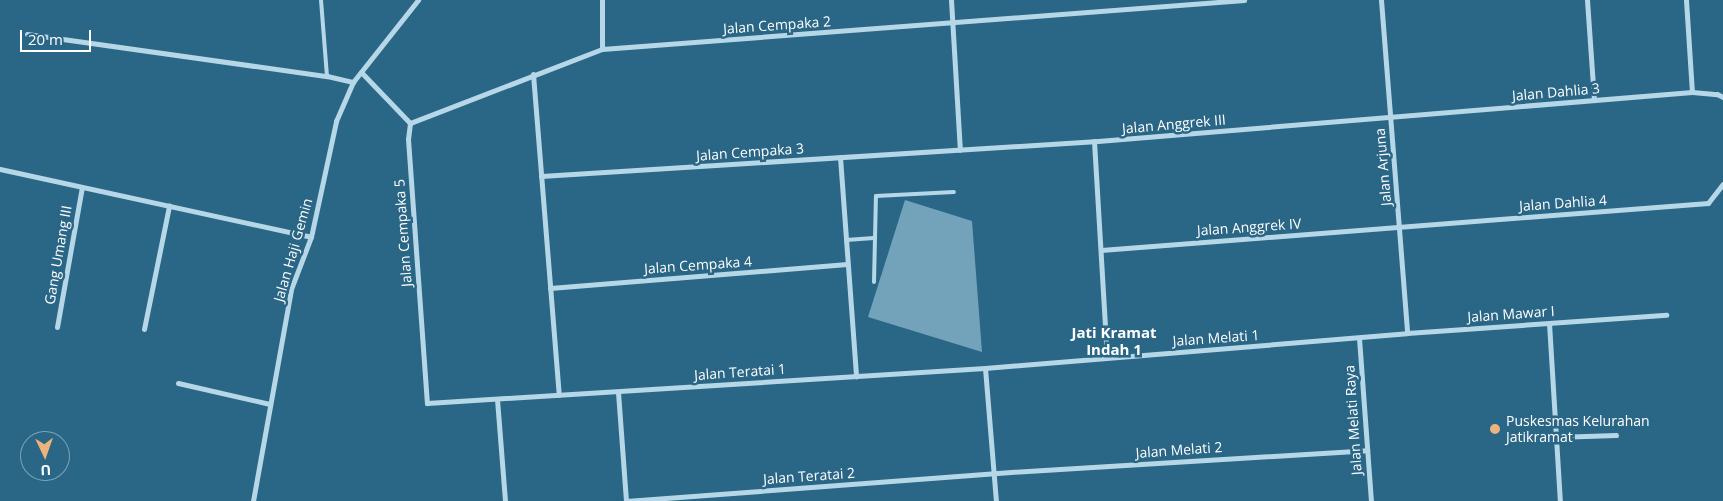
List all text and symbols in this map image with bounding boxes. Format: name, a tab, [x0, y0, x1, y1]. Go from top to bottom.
street label: Jalan Cempaka 2	[723, 13, 831, 37]
scale bar	[22, 20, 94, 52]
text: 20 m	[28, 29, 63, 49]
street label: Jalan Dahlia 3	[1511, 80, 1601, 104]
street label: Jalan Anggrek III	[1121, 111, 1227, 137]
street label: Jalan Arjuna	[1371, 127, 1395, 207]
street label: Jalan Cempaka 3	[696, 140, 804, 164]
street label: Jalan Cempaka 5	[391, 179, 415, 287]
street label: Jalan Dahlia 4	[1518, 192, 1608, 214]
street label: Jalan Haji Gemin	[270, 196, 316, 304]
street label: Gang Umang III	[41, 204, 75, 306]
street label: Jalan Anggrek IV	[1196, 215, 1302, 239]
street label: Jalan Cempaka 4	[644, 253, 752, 277]
street label: Jalan Mawar I	[1467, 303, 1555, 325]
district label: Jati Kramat Indah 1	[1071, 323, 1157, 358]
street label: Jalan Melati 1	[1172, 327, 1260, 349]
street label: Jalan Teratai 1	[693, 360, 787, 384]
street label: Jalan Melati Raya	[1341, 364, 1365, 476]
place label: Puskesmas Kelurahan Jatikramat	[1506, 413, 1650, 446]
marker: Puskesmas Kelurahan Jatikramat	[1488, 422, 1502, 436]
north arrow	[20, 431, 70, 481]
street label: Jalan Melati 2	[1135, 439, 1223, 461]
text: U	[40, 461, 52, 480]
street label: Jalan Teratai 2	[762, 464, 856, 488]

